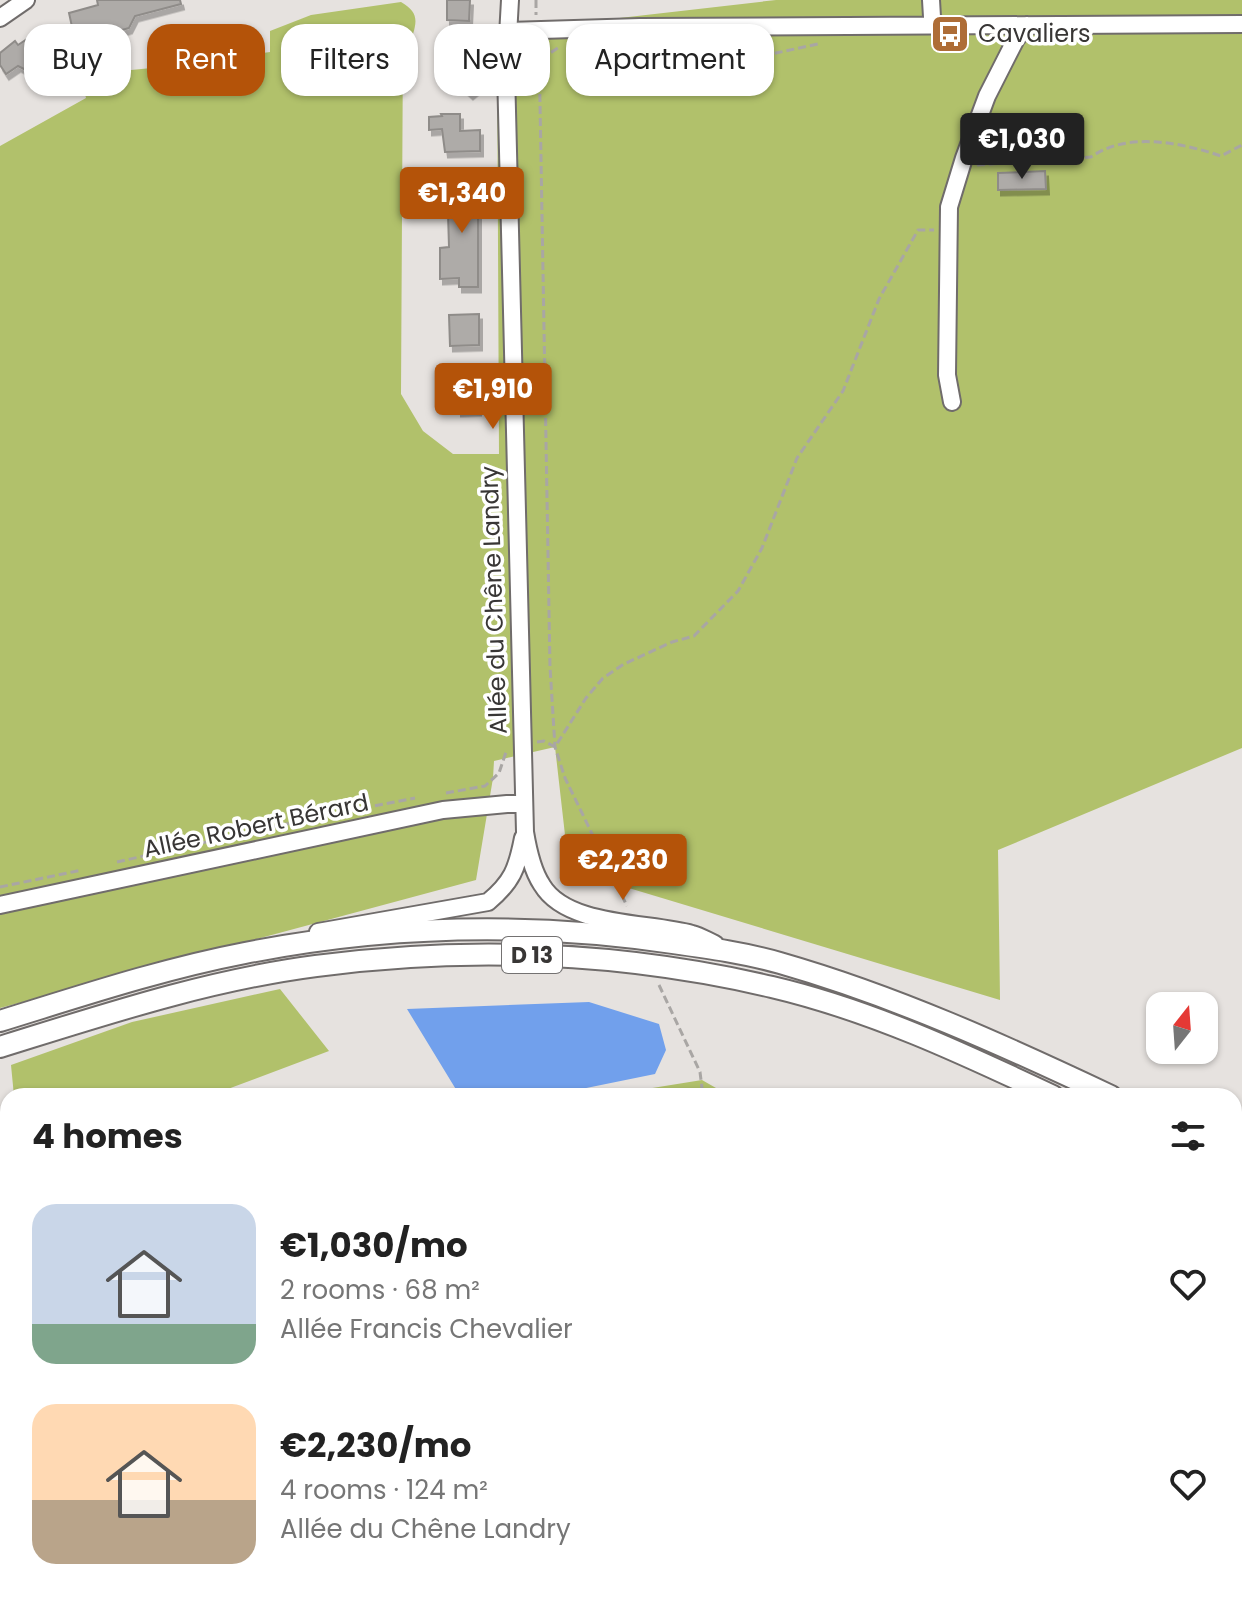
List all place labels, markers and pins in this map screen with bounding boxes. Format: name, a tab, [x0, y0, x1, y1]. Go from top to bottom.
bus stop icon: Cavaliers	[929, 13, 971, 55]
place label: Cavaliers	[978, 17, 1091, 50]
pin: €1,030	[957, 113, 1087, 181]
pin: €1,340	[397, 167, 527, 235]
pin: €1,910	[428, 363, 558, 431]
pin: €2,230	[558, 834, 688, 902]

